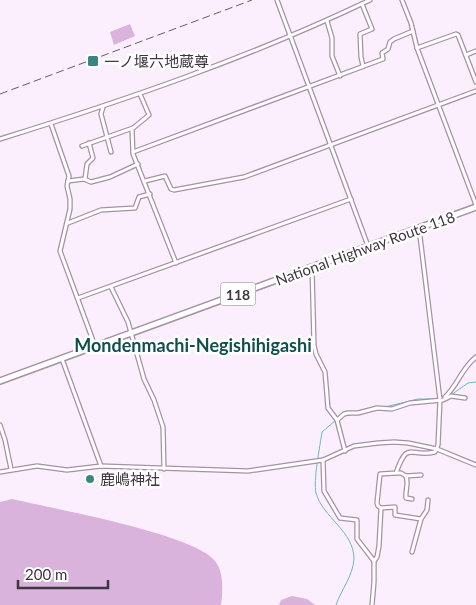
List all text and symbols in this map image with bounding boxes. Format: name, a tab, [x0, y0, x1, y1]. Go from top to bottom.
place label: 一ノ堰六地蔵尊	[104, 52, 209, 70]
marker: 一ノ堰六地蔵尊	[86, 54, 100, 68]
street label: National Highway Route 118	[273, 207, 457, 289]
road number: 118	[220, 282, 256, 306]
district label: Mondenmachi-Negishihigashi	[74, 334, 312, 356]
place label: 鹿嶋神社	[100, 470, 160, 488]
marker: 鹿嶋神社	[84, 473, 96, 485]
scale bar	[18, 558, 108, 590]
text: 200 m	[25, 565, 67, 583]

